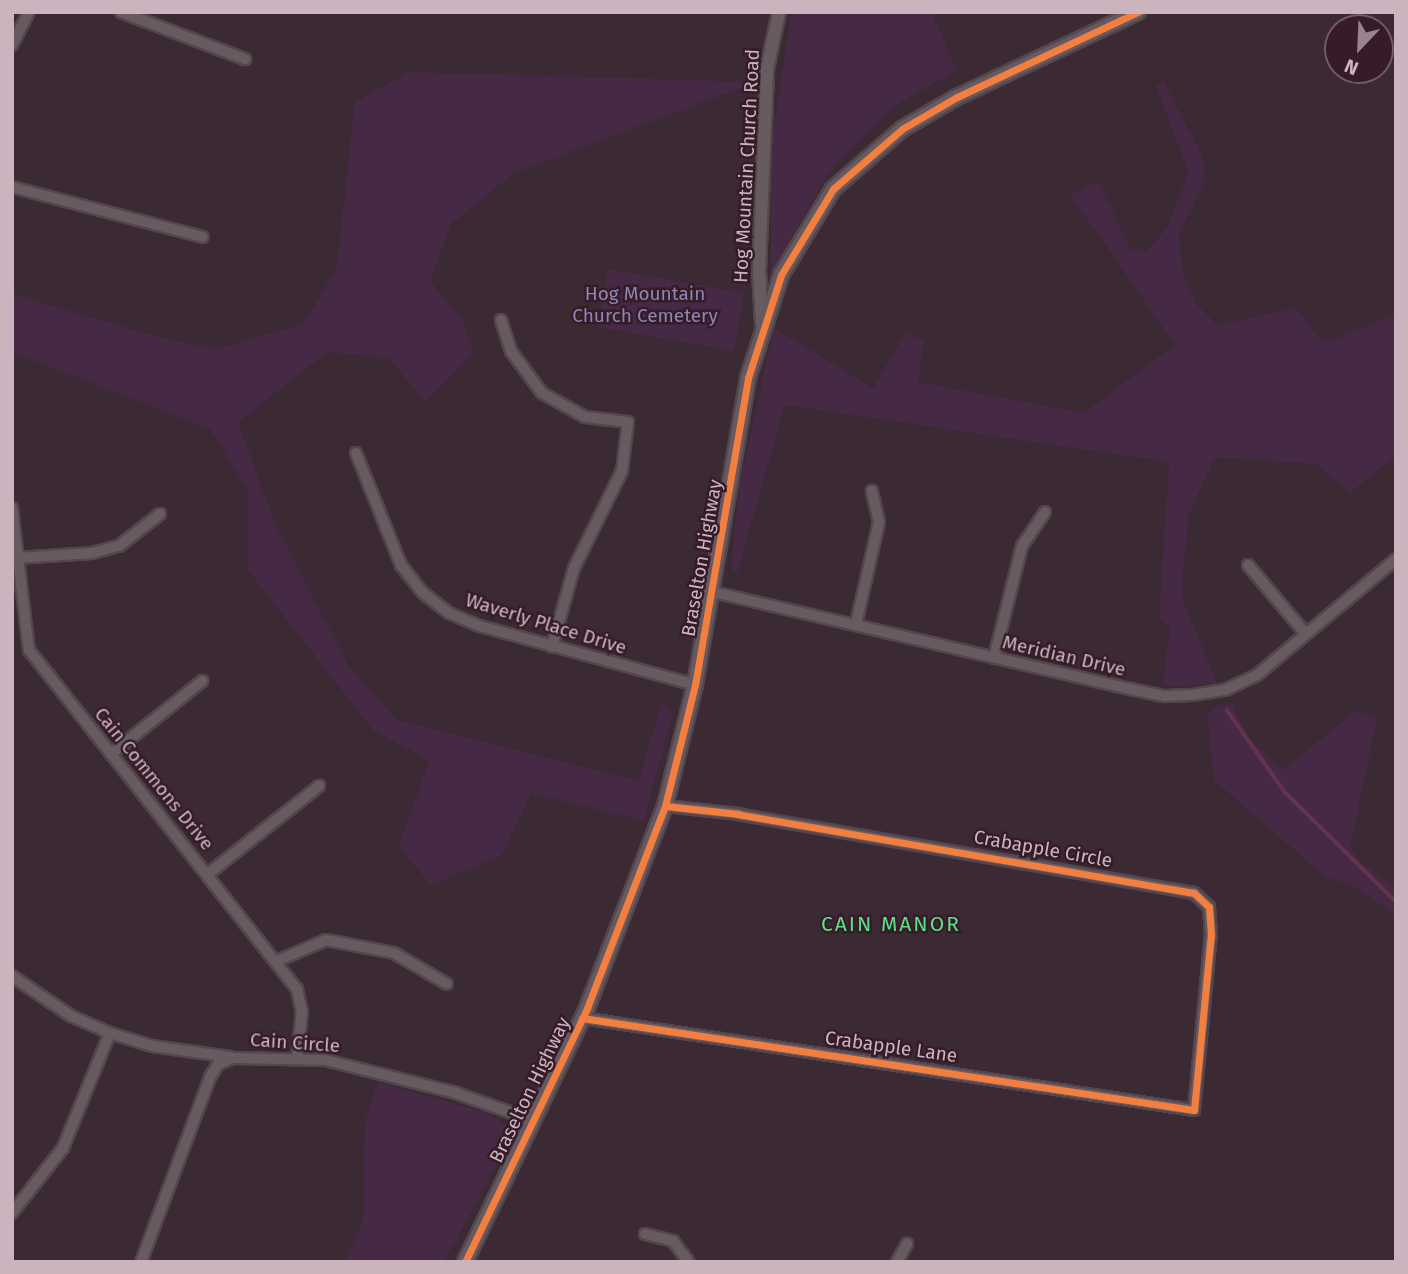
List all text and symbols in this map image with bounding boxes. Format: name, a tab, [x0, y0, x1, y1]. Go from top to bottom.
north arrow	[1324, 14, 1394, 84]
street label: Hog Mountain Church Road	[729, 49, 765, 283]
text: N	[1341, 54, 1362, 80]
park label: Hog Mountain Church Cemetery	[572, 283, 718, 327]
street label: Braselton Highway	[677, 478, 727, 638]
street label: Waverly Place Drive	[463, 589, 629, 659]
street label: Meridian Drive	[1000, 631, 1128, 681]
street label: Cain Commons Drive	[89, 703, 219, 855]
street label: Crabapple Circle	[972, 826, 1114, 872]
district label: CAIN MANOR	[822, 911, 960, 937]
street label: Braselton Highway	[485, 1014, 575, 1166]
street label: Crabapple Lane	[823, 1026, 959, 1068]
street label: Cain Circle	[249, 1028, 341, 1058]

